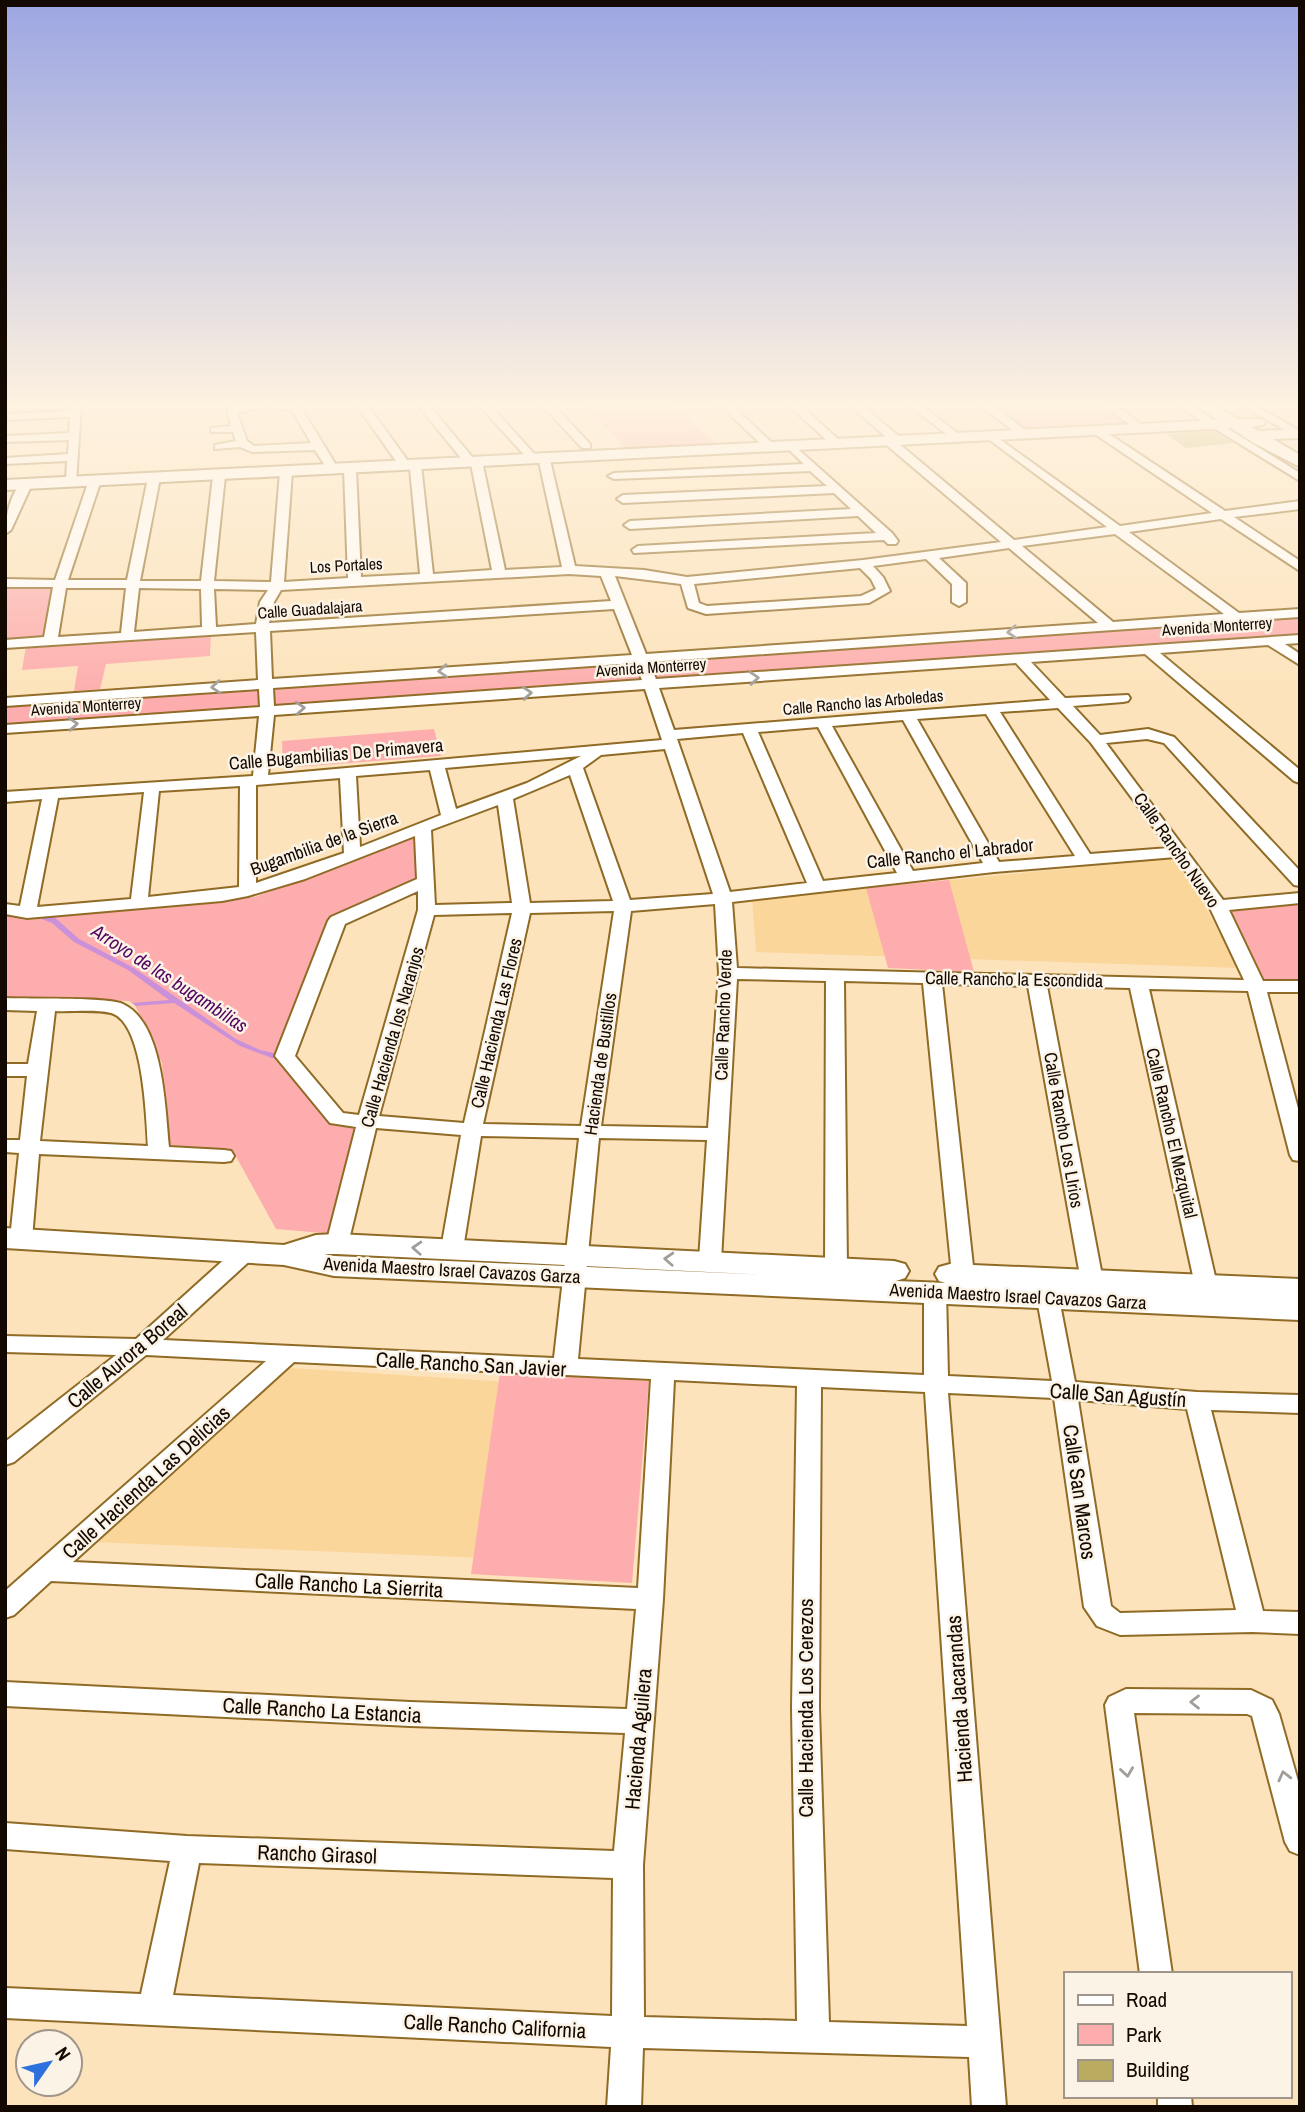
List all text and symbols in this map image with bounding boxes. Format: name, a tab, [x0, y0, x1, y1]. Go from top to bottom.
street label: Los Portales	[309, 552, 383, 578]
street label: Calle Guadalajara	[257, 594, 364, 624]
street label: Avenida Monterrey	[1160, 611, 1273, 641]
one-way arrow	[1006, 624, 1017, 639]
street label: Avenida Monterrey	[594, 652, 707, 682]
one-way arrow	[437, 664, 448, 679]
one-way arrow	[749, 671, 760, 686]
one-way arrow	[210, 679, 221, 694]
street label: Calle Rancho las Arboledas	[782, 684, 944, 720]
one-way arrow	[522, 686, 533, 701]
street label: Avenida Monterrey	[29, 691, 142, 721]
one-way arrow	[295, 701, 306, 716]
one-way arrow	[68, 717, 79, 732]
street label: Calle Bugambilias De Primavera	[228, 732, 444, 776]
street label: Calle Rancho Nuevo	[1128, 787, 1226, 913]
street label: Bugambilia de la Sierra	[247, 805, 401, 881]
street label: Calle Rancho el Labrador	[865, 832, 1035, 874]
water label: Arroyo de las bugambilias	[86, 917, 253, 1038]
street label: Calle Hacienda Las Flores	[464, 935, 528, 1111]
street label: Calle Hacienda los Naranjos	[354, 944, 430, 1130]
street label: Calle Rancho Verde	[708, 949, 738, 1081]
street label: Calle Rancho la Escondida	[925, 965, 1103, 993]
street label: Hacienda de Bustillos	[578, 991, 622, 1137]
street label: Calle Rancho El Mezquital	[1140, 1045, 1204, 1221]
street label: Calle Rancho Los LIrios	[1038, 1050, 1090, 1210]
one-way arrow	[411, 1240, 422, 1255]
street label: Avenida Maestro Israel Cavazos Garza	[322, 1251, 581, 1289]
one-way arrow	[663, 1251, 674, 1266]
street label: Avenida Maestro Israel Cavazos Garza	[888, 1277, 1147, 1315]
street label: Calle Aurora Boreal	[60, 1297, 194, 1415]
street label: Calle Rancho San Javier	[375, 1345, 567, 1383]
street label: Calle San Agustín	[1049, 1376, 1187, 1414]
street label: Calle Hacienda Las Delicias	[56, 1399, 236, 1565]
street label: Calle San Marcos	[1056, 1423, 1104, 1561]
street label: Calle Rancho La Sierrita	[254, 1566, 444, 1604]
street label: Calle Hacienda Los Cerezos	[791, 1598, 820, 1818]
street label: Hacienda Jacarandas	[939, 1614, 979, 1784]
street label: Hacienda Aguilera	[617, 1667, 659, 1811]
street label: Calle Rancho La Estancia	[222, 1690, 423, 1730]
one-way arrow	[1189, 1694, 1200, 1709]
one-way arrow	[1119, 1766, 1134, 1778]
one-way arrow	[1277, 1770, 1292, 1782]
street label: Rancho Girasol	[257, 1837, 377, 1871]
legend	[1064, 1972, 1291, 2098]
text: Road	[1126, 1985, 1167, 2014]
street label: Calle Rancho California	[403, 2007, 587, 2045]
text: Park	[1126, 2020, 1162, 2049]
north arrow	[14, 2028, 84, 2098]
text: N	[49, 2042, 77, 2065]
text: Building	[1126, 2055, 1190, 2084]

